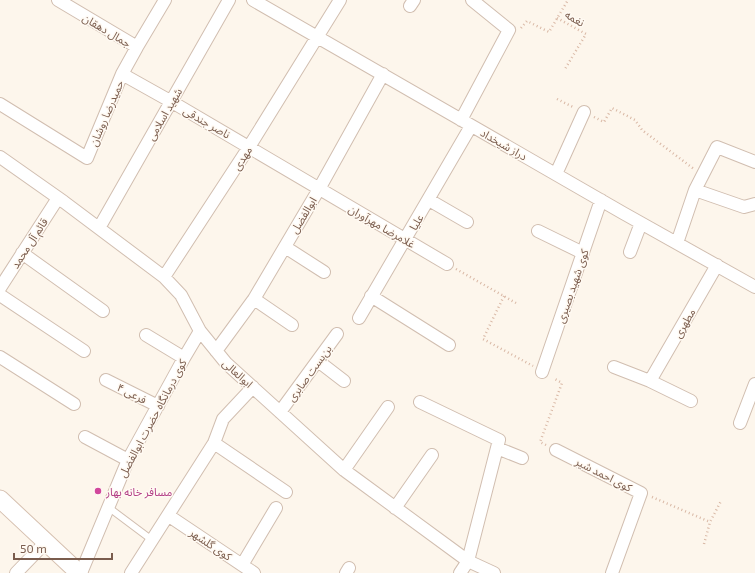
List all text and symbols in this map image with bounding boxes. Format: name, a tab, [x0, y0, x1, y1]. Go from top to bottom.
street label: نغمه	[563, 7, 587, 29]
street label: جمال دهقان	[80, 11, 134, 51]
street label: حمیدرضا روشان	[86, 78, 127, 148]
street label: شهید اسلامی	[144, 85, 185, 143]
street label: ناصر جندقی	[181, 103, 233, 142]
street label: دراز شیخداد	[478, 125, 530, 163]
street label: مهدی	[230, 144, 255, 173]
street label: ابوالفضل	[287, 194, 320, 236]
street label: غلامرضا مهرآوران	[346, 202, 418, 251]
street label: علیا	[406, 211, 427, 233]
street label: قائم آل محمد	[8, 215, 53, 272]
street label: کوی شهید بصیری	[553, 247, 592, 325]
street label: مطهری	[670, 306, 699, 341]
street label: بن‌بست صابری	[284, 342, 335, 404]
street label: کوی درمانگاه حضرت ابوالفضل	[115, 356, 190, 480]
street label: ابوالعالی	[220, 356, 256, 391]
street label: فرعی ۴	[115, 380, 149, 407]
street label: کوی احمد شیر	[572, 454, 635, 495]
place label: مسافر خانه بهار	[105, 485, 172, 499]
marker: مسافر خانه بهار	[93, 486, 103, 496]
street label: کوی گلشهر	[186, 525, 235, 564]
scale bar	[14, 535, 112, 561]
text: 50 m	[20, 541, 47, 555]

